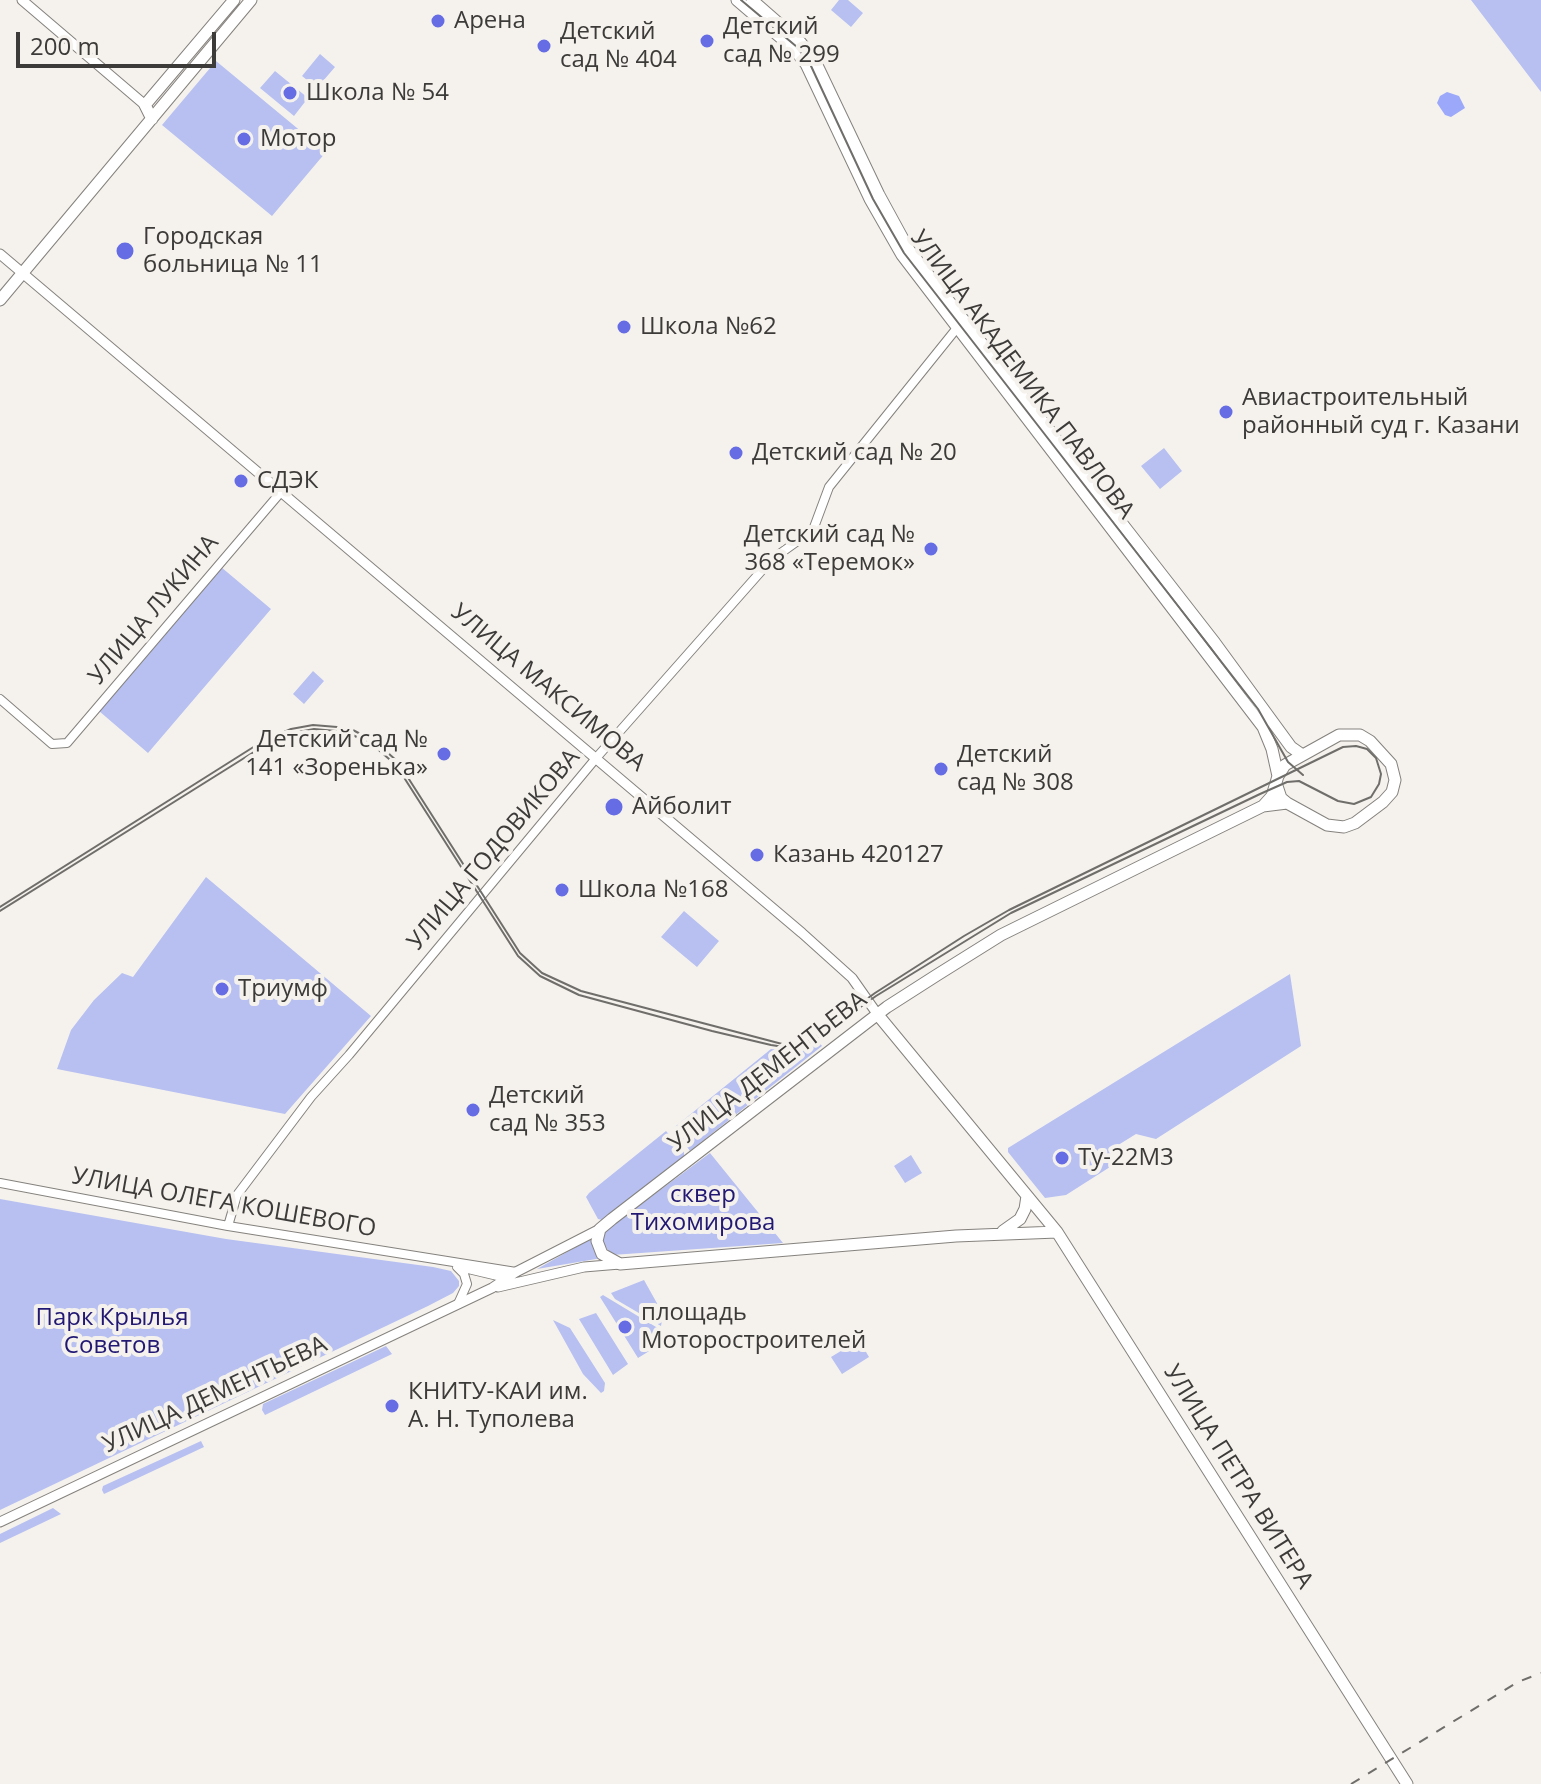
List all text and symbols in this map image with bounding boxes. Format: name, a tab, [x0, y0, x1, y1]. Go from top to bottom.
place label: Арена	[454, 7, 526, 35]
marker: Арена	[429, 12, 447, 30]
place label: Детский сад № 299	[723, 13, 840, 69]
scale bar	[20, 16, 220, 66]
place label: Детский сад № 404	[560, 18, 677, 74]
text: 200 m	[30, 29, 100, 62]
marker: Детский сад № 299	[698, 32, 716, 50]
marker: Детский сад № 404	[535, 37, 553, 55]
place label: Школа № 54	[306, 79, 449, 107]
marker: Школа № 54	[281, 84, 299, 102]
place label: Мотор	[260, 125, 336, 153]
marker: Мотор	[235, 130, 253, 148]
place label: Городская больница № 11	[143, 223, 323, 279]
street label: УЛИЦА АКАДЕМИКА ПАВЛОВА	[904, 225, 1140, 525]
marker: Городская больница № 11	[114, 240, 136, 262]
place label: Школа №62	[640, 313, 777, 341]
marker: Школа №62	[615, 318, 633, 336]
place label: Авиастроительный районный суд г. Казани	[1242, 384, 1520, 440]
marker: Авиастроительный районный суд г. Казани	[1217, 403, 1235, 421]
place label: Детский сад № 20	[752, 439, 957, 467]
marker: Детский сад № 20	[727, 444, 745, 462]
place label: СДЭК	[257, 467, 318, 495]
marker: СДЭК	[232, 472, 250, 490]
place label: Детский сад № 368 «Теремок»	[744, 521, 915, 577]
street label: УЛИЦА ЛУКИНА	[83, 529, 225, 691]
marker: Детский сад № 368 «Теремок»	[922, 540, 940, 558]
street label: УЛИЦА МАКСИМОВА	[445, 598, 651, 778]
place label: Детский сад № 141 «Зоренька»	[245, 726, 428, 782]
place label: Детский сад № 308	[957, 741, 1074, 797]
street label: УЛИЦА ГОДОВИКОВА	[402, 744, 586, 956]
marker: Детский сад № 141 «Зоренька»	[435, 745, 453, 763]
marker: Детский сад № 308	[932, 760, 950, 778]
place label: Айболит	[632, 793, 731, 821]
marker: Айболит	[603, 796, 625, 818]
place label: Казань 420127	[773, 841, 944, 869]
marker: Казань 420127	[748, 846, 766, 864]
place label: Школа №168	[578, 876, 729, 904]
marker: Школа №168	[553, 881, 571, 899]
place label: Триумф	[238, 975, 328, 1003]
marker: Триумф	[213, 980, 231, 998]
street label: УЛИЦА ДЕМЕНТЬЕВА	[663, 986, 873, 1158]
place label: Детский сад № 353	[489, 1082, 606, 1138]
marker: Детский сад № 353	[464, 1101, 482, 1119]
place label: Ту-22М3	[1078, 1144, 1174, 1172]
marker: Ту-22М3	[1053, 1149, 1071, 1167]
street label: УЛИЦА ОЛЕГА КОШЕВОГО	[70, 1162, 378, 1244]
park label: сквер Тихомирова	[631, 1181, 775, 1237]
place label: площадь Моторостроителей	[641, 1299, 866, 1355]
park label: Парк Крылья Советов	[35, 1304, 189, 1360]
marker: площадь Моторостроителей	[616, 1318, 634, 1336]
street label: УЛИЦА ДЕМЕНТЬЕВА	[98, 1330, 332, 1460]
street label: УЛИЦА ПЕТРА ВИТЕРА	[1157, 1360, 1319, 1594]
place label: КНИТУ-КАИ им. А. Н. Туполева	[408, 1378, 588, 1434]
marker: КНИТУ-КАИ им. А. Н. Туполева	[383, 1397, 401, 1415]

